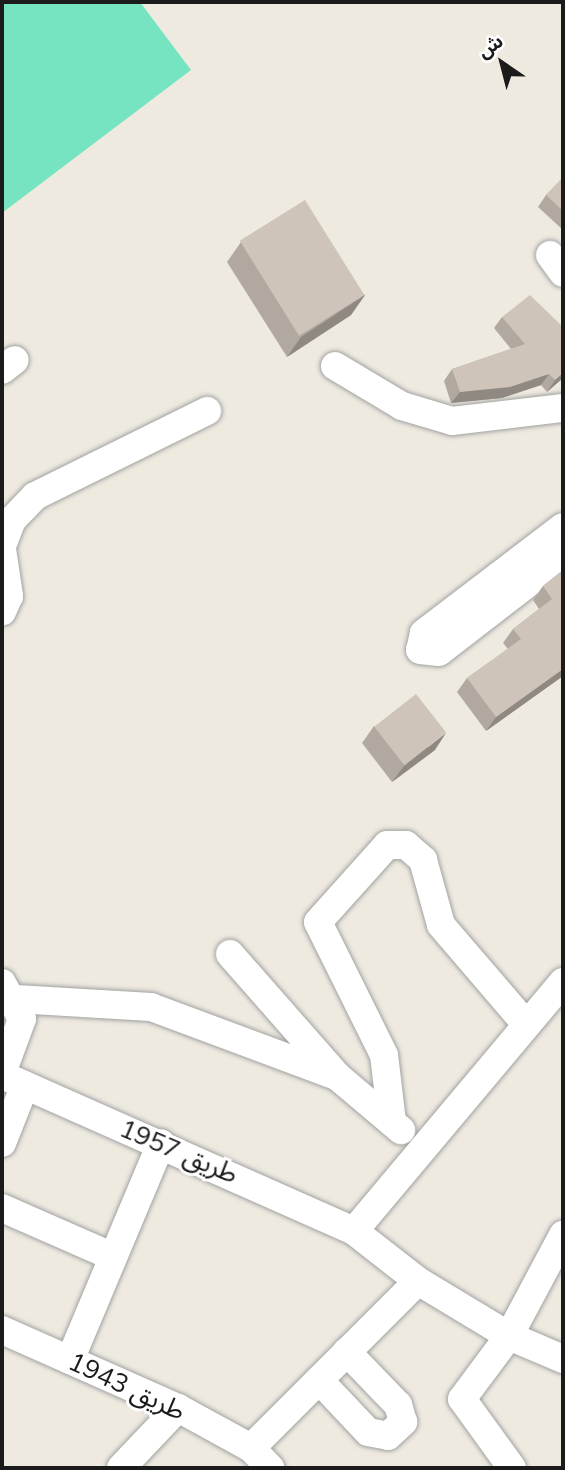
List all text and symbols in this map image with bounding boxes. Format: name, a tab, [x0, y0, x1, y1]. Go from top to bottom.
north arrow	[467, 28, 537, 98]
text: ش	[472, 29, 507, 63]
street label: طريق 1957	[115, 1112, 243, 1190]
street label: طريق 1943	[64, 1345, 190, 1427]

